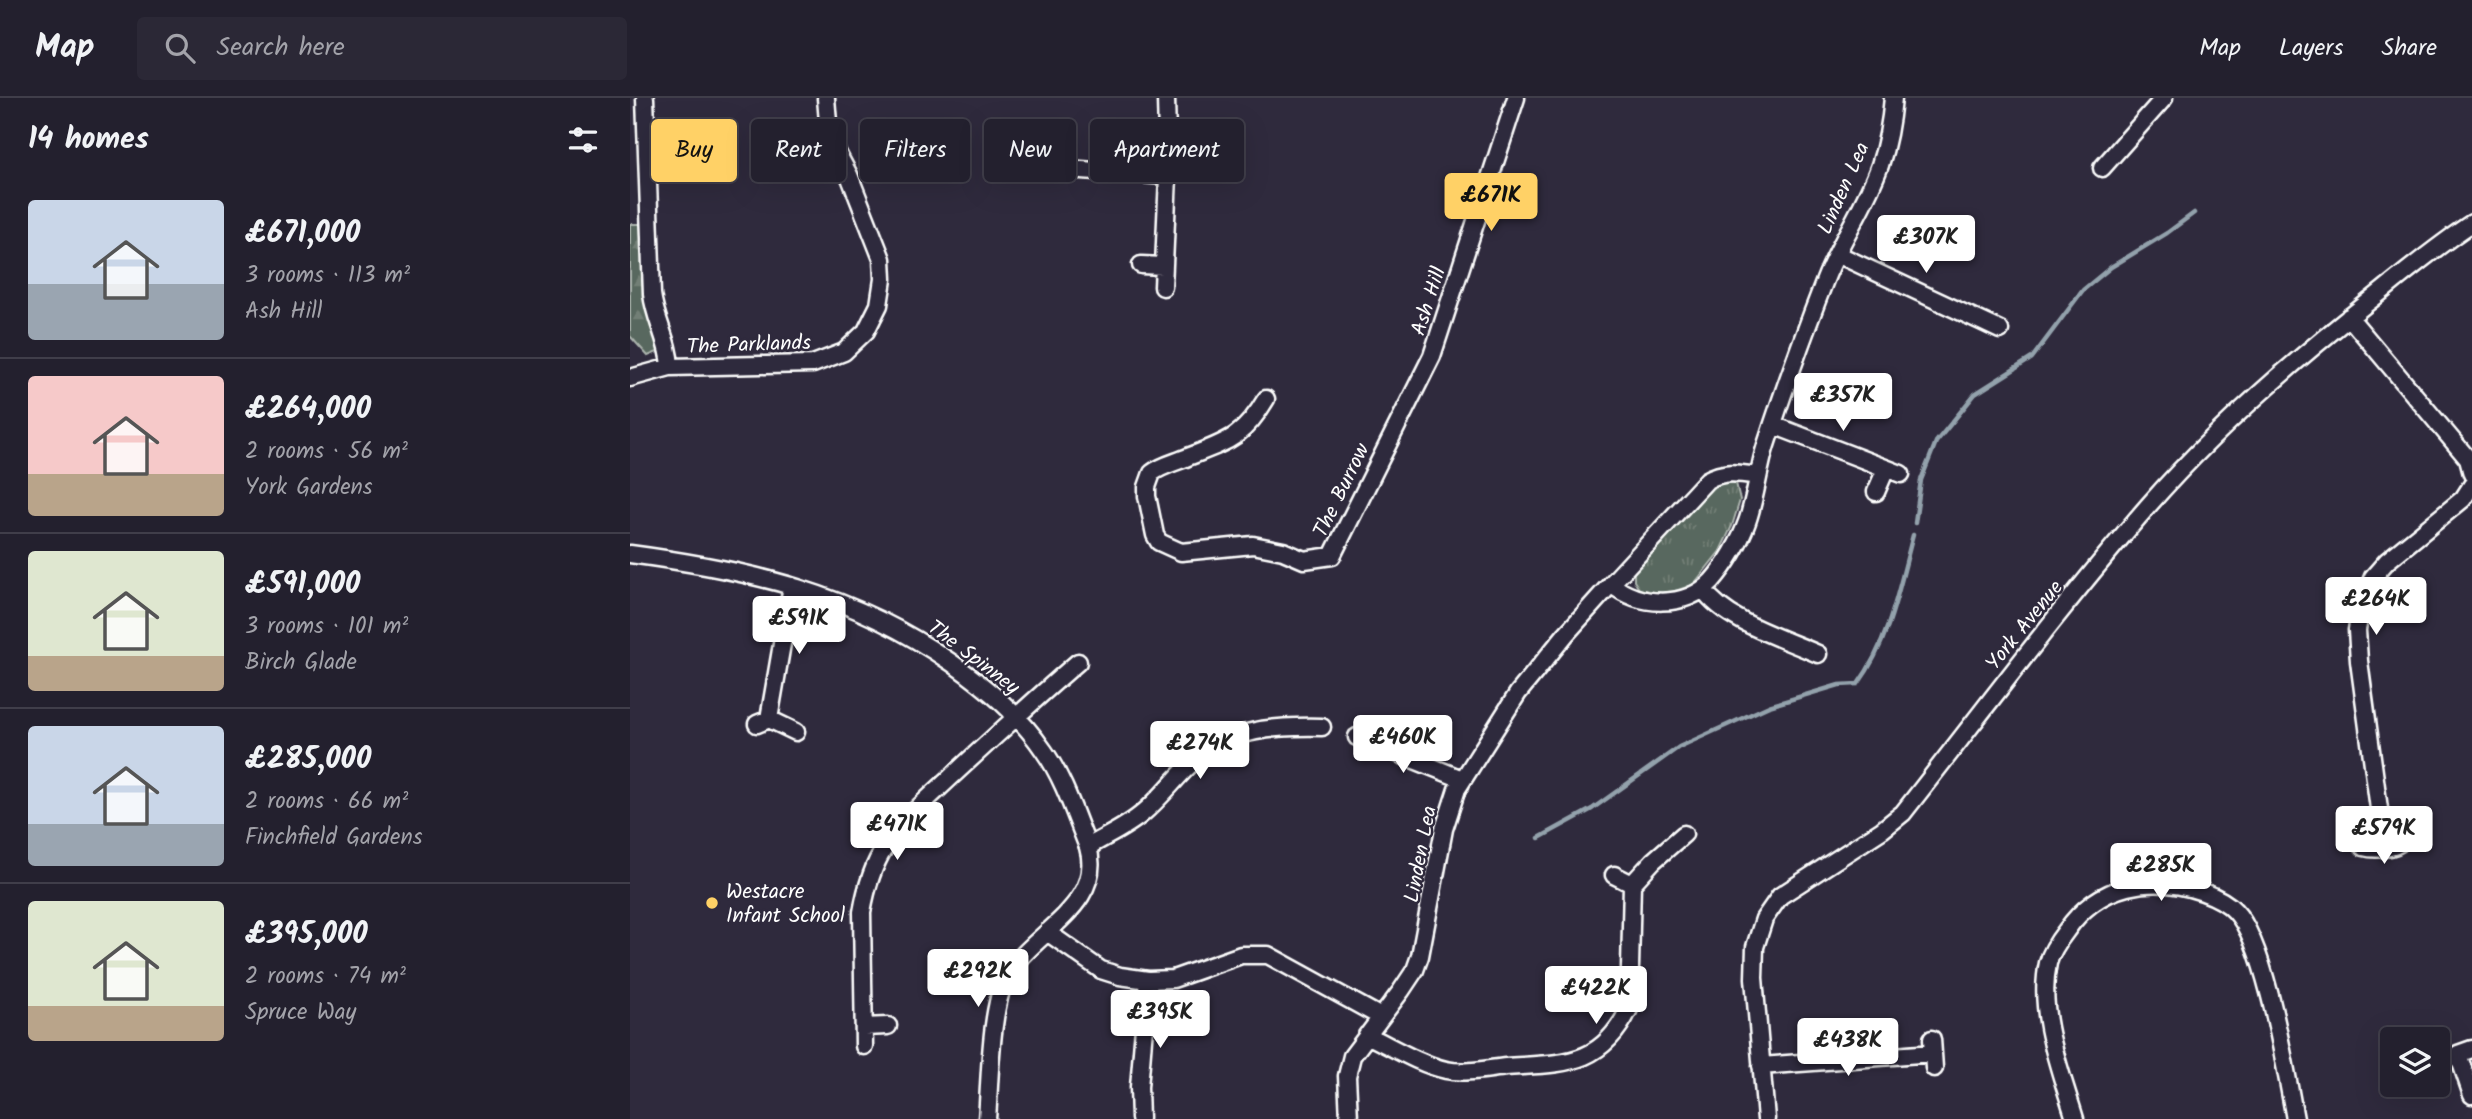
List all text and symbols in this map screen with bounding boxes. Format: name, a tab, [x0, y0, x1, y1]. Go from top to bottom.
search box	[137, 17, 627, 80]
text: Map	[35, 22, 95, 75]
text: Search here	[217, 27, 345, 69]
icon: search	[161, 29, 199, 67]
text: Map	[2199, 29, 2241, 68]
text: Layers	[2279, 29, 2343, 68]
text: Share	[2381, 29, 2437, 68]
text: 14 homes	[28, 116, 149, 164]
chip: Buy	[651, 119, 737, 182]
chip: Rent	[751, 119, 846, 182]
chip: Filters	[860, 119, 970, 182]
chip: New	[984, 119, 1076, 182]
chip: Apartment	[1090, 119, 1244, 182]
icon: filters	[564, 121, 602, 159]
street label: Linden Lea	[1809, 137, 1879, 240]
pin: £671K	[1442, 174, 1540, 233]
text: £671K	[1461, 178, 1521, 214]
text: £671,000	[245, 210, 360, 258]
pin: £307K	[1877, 216, 1975, 275]
text: £307K	[1893, 220, 1959, 256]
icon: home	[84, 228, 168, 312]
text: 3 rooms · 113 m²	[245, 258, 410, 294]
street label: Ash Hill	[1403, 263, 1456, 340]
text: Ash Hill	[245, 294, 323, 330]
street label: The Parklands	[686, 327, 812, 364]
pin: £357K	[1794, 374, 1892, 433]
text: £357K	[1810, 378, 1876, 414]
text: £264,000	[245, 386, 371, 434]
icon: home	[84, 404, 168, 488]
text: 2 rooms · 56 m²	[245, 434, 408, 470]
street label: The Burrow	[1305, 437, 1380, 543]
text: York Gardens	[245, 470, 373, 506]
text: £591,000	[245, 561, 360, 609]
street label: York Avenue	[1978, 573, 2073, 679]
pin: £264K	[2327, 578, 2425, 637]
icon: home	[84, 579, 168, 663]
text: £264K	[2341, 582, 2411, 618]
pin: £591K	[750, 596, 848, 656]
text: £591K	[769, 601, 829, 637]
text: 3 rooms · 101 m²	[245, 609, 408, 645]
street label: The Spinney	[920, 612, 1026, 704]
text: Birch Glade	[245, 645, 357, 681]
pin: £460K	[1354, 716, 1452, 775]
text: £460K	[1369, 720, 1437, 756]
pin: £274K	[1151, 722, 1249, 781]
text: £274K	[1166, 726, 1234, 762]
text: £285,000	[245, 736, 371, 784]
icon: home	[84, 754, 168, 838]
text: 2 rooms · 66 m²	[245, 784, 408, 820]
pin: £471K	[848, 802, 946, 862]
street label: Linden Lea	[1396, 803, 1447, 906]
pin: £579K	[2335, 806, 2433, 866]
text: £471K	[866, 807, 928, 843]
text: £579K	[2352, 811, 2416, 847]
text: Finchfield Gardens	[245, 820, 423, 856]
pin: £285K	[2112, 844, 2210, 903]
text: £285K	[2126, 848, 2196, 884]
place label: Westacre Infant School	[726, 876, 845, 933]
marker: Westacre Infant School	[704, 895, 720, 911]
text: £395,000	[245, 911, 368, 959]
icon: home	[84, 929, 168, 1013]
pin: £292K	[929, 950, 1027, 1009]
text: £292K	[943, 954, 1013, 990]
text: 2 rooms · 74 m²	[245, 959, 406, 995]
pin: £422K	[1547, 967, 1645, 1026]
text: £422K	[1561, 971, 1631, 1007]
pin: £395K	[1111, 990, 1209, 1050]
text: Spruce Way	[245, 995, 356, 1031]
text: £395K	[1127, 995, 1193, 1031]
pin: £438K	[1799, 1018, 1897, 1078]
text: £438K	[1813, 1023, 1883, 1059]
map controls	[2380, 1027, 2450, 1097]
button: layers	[2380, 1027, 2450, 1097]

